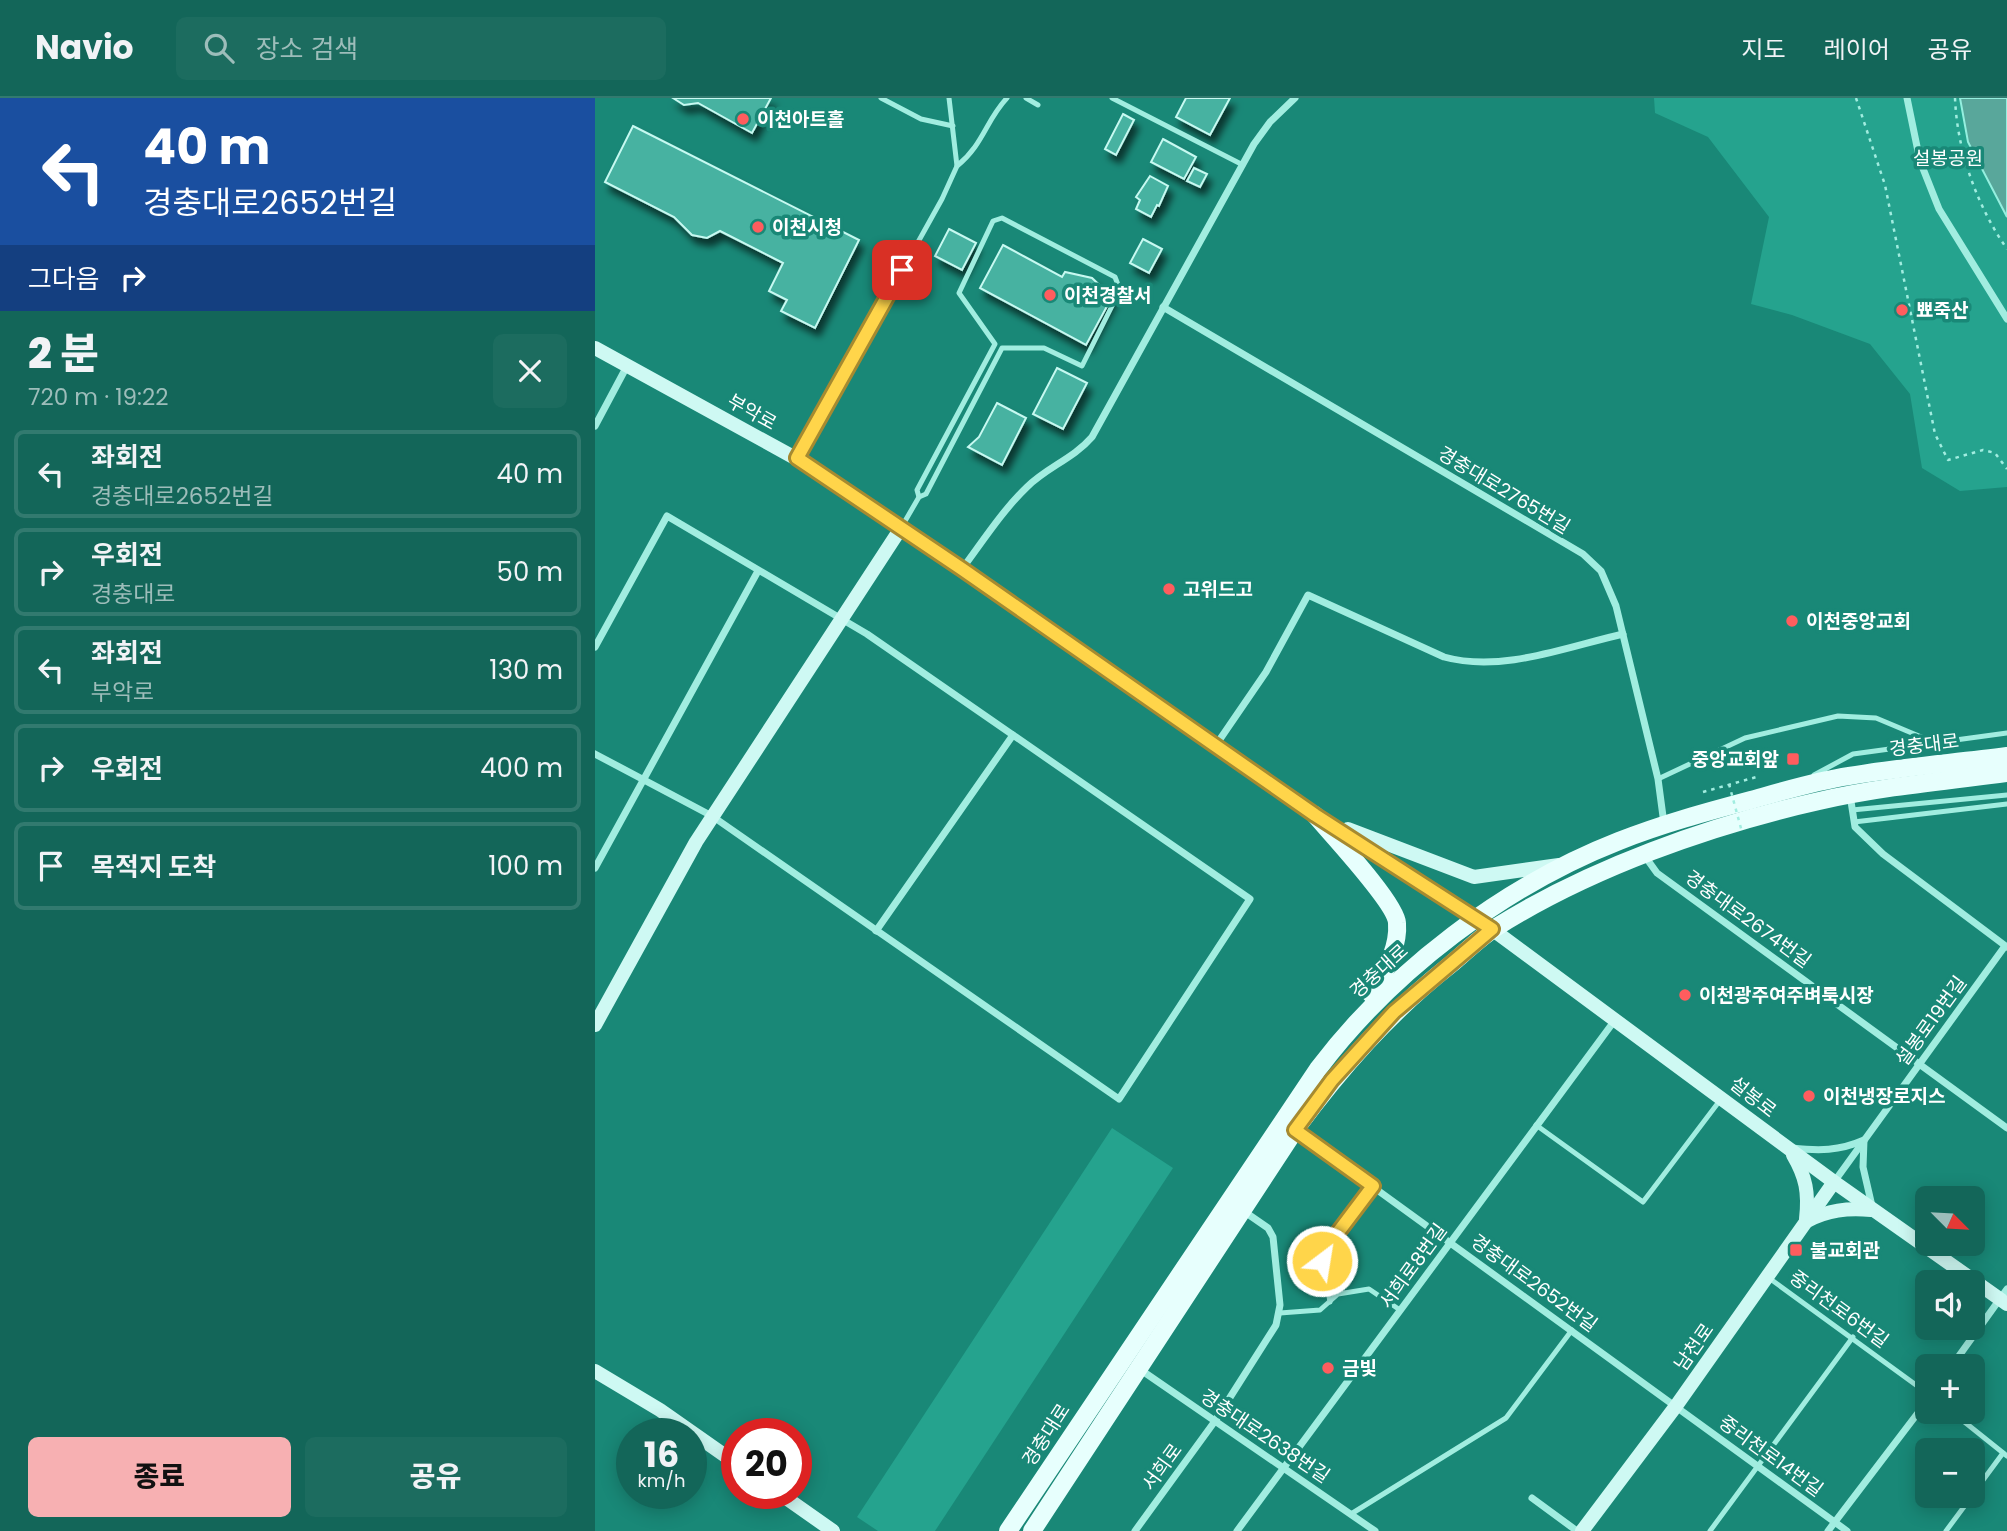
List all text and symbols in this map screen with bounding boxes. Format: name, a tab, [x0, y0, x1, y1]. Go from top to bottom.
search box	[176, 17, 666, 80]
text: Navio	[35, 24, 134, 71]
icon: search	[200, 29, 238, 67]
text: 장소 검색	[256, 31, 358, 67]
text: 지도	[1741, 33, 1786, 66]
text: 레이어	[1824, 33, 1890, 66]
text: 공유	[1928, 33, 1972, 66]
place label: 이천아트홀	[757, 106, 844, 133]
marker: 이천아트홀	[735, 111, 751, 127]
text: 40 m	[143, 113, 270, 181]
icon: left	[28, 126, 119, 217]
park label: 설봉공원	[1913, 145, 1983, 172]
text: 경충대로2652번길	[143, 180, 397, 225]
place label: 이천시청	[772, 214, 842, 241]
marker: 이천시청	[750, 219, 766, 235]
pin	[872, 240, 932, 300]
icon: arrive	[883, 251, 921, 289]
icon: right	[114, 259, 152, 297]
text: 그다음	[28, 261, 100, 297]
place label: 이천경찰서	[1064, 282, 1151, 309]
marker: 이천경찰서	[1042, 287, 1058, 303]
place label: 뾰죽산	[1916, 297, 1969, 324]
marker: 뾰죽산	[1894, 302, 1910, 318]
text: 2 분	[28, 324, 99, 383]
button: close	[493, 334, 567, 408]
text: 720 m · 19:22	[28, 381, 168, 413]
street label: 부악로	[723, 387, 781, 437]
text: 좌회전	[91, 439, 163, 475]
street label: 경충대로2765번길	[1433, 440, 1575, 540]
icon: left	[32, 455, 70, 493]
text: 40 m	[497, 456, 563, 492]
text: 경충대로2652번길	[91, 480, 273, 512]
text: 우회전	[91, 537, 163, 573]
icon: right	[32, 553, 70, 591]
text: 50 m	[497, 554, 563, 590]
place label: 고위드고	[1183, 576, 1253, 603]
text: 경충대로	[91, 578, 176, 610]
marker: 고위드고	[1161, 581, 1177, 597]
place label: 이천중앙교회	[1806, 608, 1911, 635]
marker: 이천중앙교회	[1784, 613, 1800, 629]
text: 좌회전	[91, 635, 163, 671]
icon: left	[32, 651, 70, 689]
text: 130 m	[489, 652, 563, 688]
text: 부악로	[91, 676, 154, 708]
street label: 경충대로	[1888, 727, 1960, 763]
place label: 중앙교회앞	[1692, 746, 1779, 773]
icon: right	[32, 749, 70, 787]
text: 400 m	[480, 750, 563, 786]
text: 우회전	[91, 751, 163, 787]
marker: 중앙교회앞	[1785, 751, 1801, 767]
icon: arrive	[32, 847, 70, 885]
text: 100 m	[488, 848, 563, 884]
text: 목적지 도착	[91, 849, 216, 885]
street label: 경충대로2674번길	[1679, 864, 1817, 974]
street label: 경충대로	[1344, 938, 1414, 1004]
street label: 설봉로19번길	[1889, 970, 1973, 1072]
place label: 이천광주여주벼룩시장	[1699, 982, 1874, 1009]
marker: 이천광주여주벼룩시장	[1677, 987, 1693, 1003]
street label: 설봉로	[1724, 1070, 1782, 1124]
place label: 이천냉장로지스	[1823, 1083, 1945, 1110]
marker: 이천냉장로지스	[1801, 1088, 1817, 1104]
north arrow	[1915, 1186, 1985, 1256]
map controls	[1915, 1186, 1985, 1508]
street label: 서희로8번길	[1373, 1218, 1453, 1314]
position arrow	[1285, 1224, 1359, 1298]
street label: 경충대로2652번길	[1465, 1228, 1603, 1338]
place label: 불교회관	[1810, 1237, 1880, 1264]
marker: 불교회관	[1788, 1242, 1804, 1258]
street label: 중리천로6번길	[1784, 1264, 1894, 1354]
button: sound	[1915, 1270, 1985, 1340]
street label: 남천로	[1668, 1318, 1720, 1376]
button: +	[1915, 1354, 1985, 1424]
place label: 금빛	[1342, 1355, 1377, 1382]
marker: 금빛	[1320, 1360, 1336, 1376]
street label: 경충대로2638번길	[1195, 1383, 1335, 1489]
street label: 경충대로	[1016, 1398, 1076, 1472]
street label: 중리천로14번길	[1713, 1409, 1829, 1503]
speed limit sign: 20	[721, 1418, 812, 1509]
text: 16	[644, 1430, 679, 1479]
button: 종료	[28, 1437, 291, 1517]
button: 공유	[305, 1437, 567, 1517]
street label: 서희로	[1136, 1438, 1188, 1496]
button: −	[1915, 1438, 1985, 1508]
text: km/h	[638, 1468, 685, 1493]

